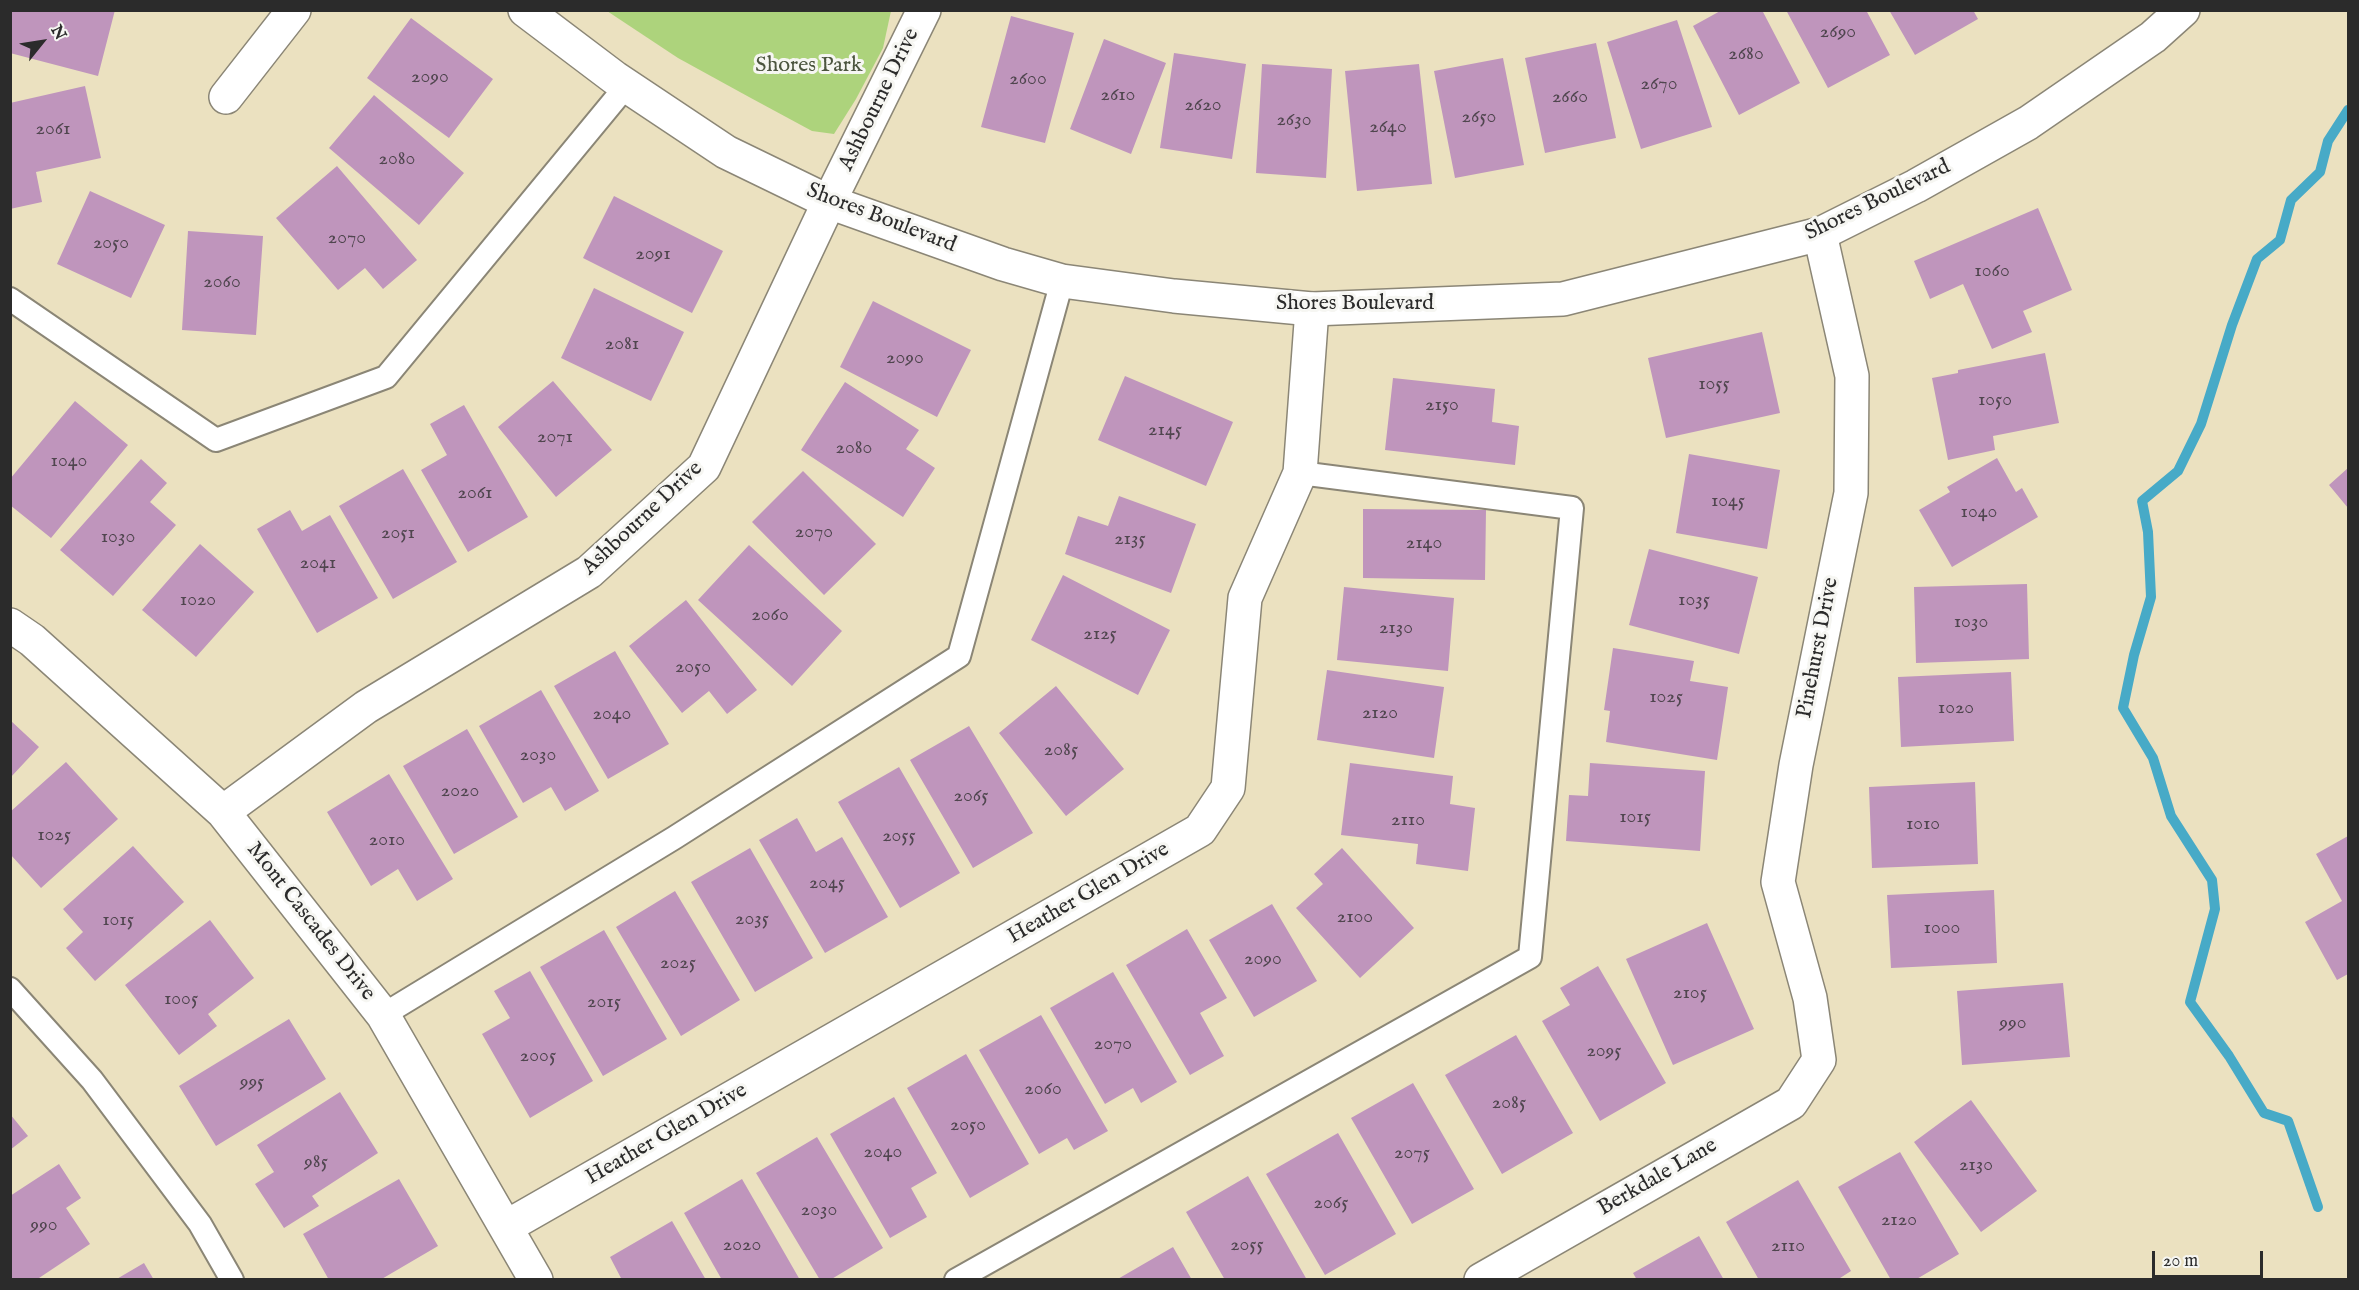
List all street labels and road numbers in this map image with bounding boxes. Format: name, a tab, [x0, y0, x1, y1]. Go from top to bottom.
street label: Ashbourne Drive	[834, 24, 926, 176]
street label: Shores Boulevard	[1801, 154, 1955, 248]
street label: Shores Boulevard	[802, 178, 960, 260]
street label: Shores Boulevard	[1276, 291, 1434, 317]
street label: Ashbourne Drive	[577, 456, 709, 582]
street label: Pinehurst Drive	[1792, 575, 1846, 721]
street label: Heather Glen Drive	[1004, 837, 1174, 951]
street label: Mont Cascades Drive	[240, 838, 380, 1006]
street label: Heather Glen Drive	[582, 1078, 752, 1192]
street label: Berkdale Lane	[1594, 1133, 1722, 1223]

